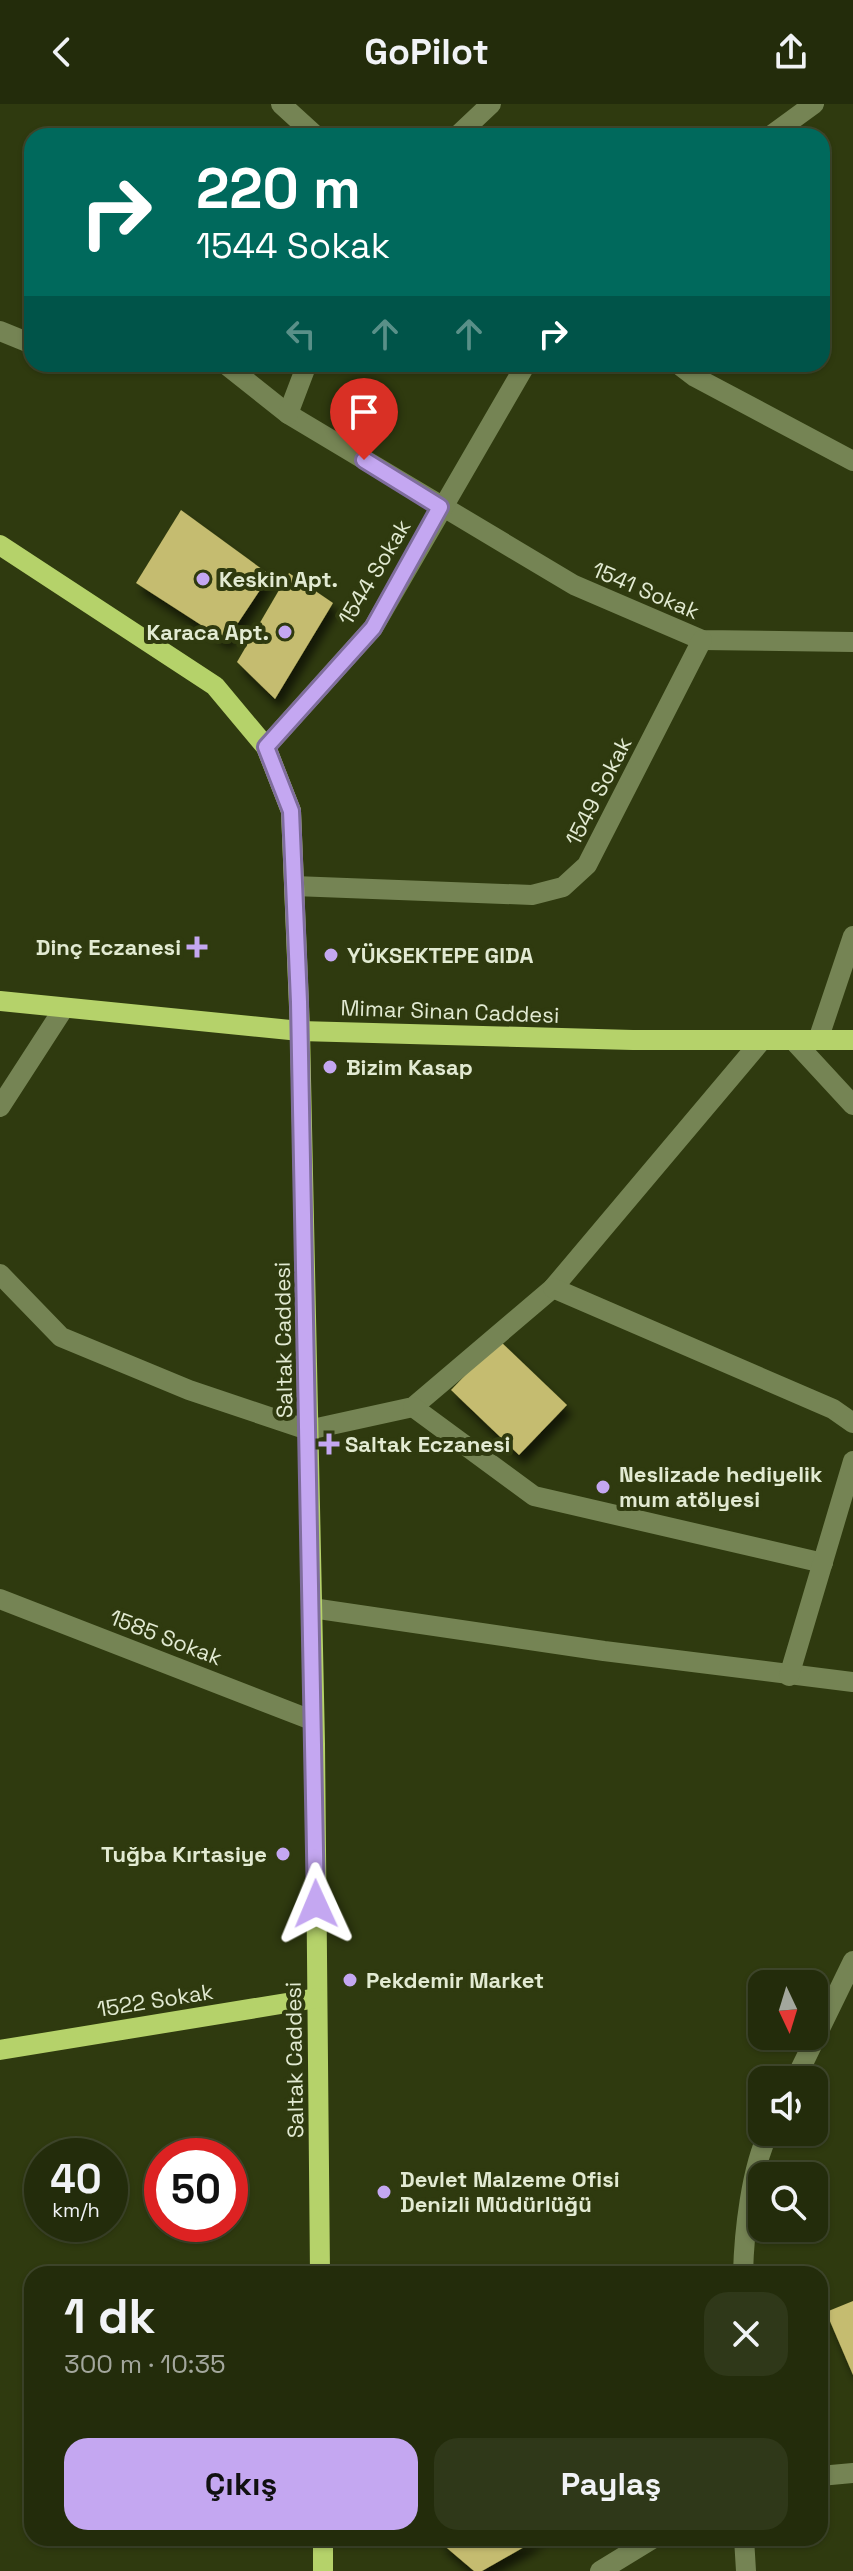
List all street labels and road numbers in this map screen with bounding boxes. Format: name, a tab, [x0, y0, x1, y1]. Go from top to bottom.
street label: 1544 Sokak	[331, 514, 417, 630]
street label: 1541 Sokak	[588, 555, 704, 625]
street label: 1549 Sokak	[559, 732, 637, 850]
street label: Mimar Sinan Caddesi	[340, 993, 560, 1029]
street label: Saltak Caddesi	[268, 1261, 298, 1419]
street label: 1585 Sokak	[106, 1603, 226, 1671]
street label: 1522 Sokak	[95, 1977, 215, 2023]
street label: Saltak Caddesi	[279, 1981, 309, 2139]

